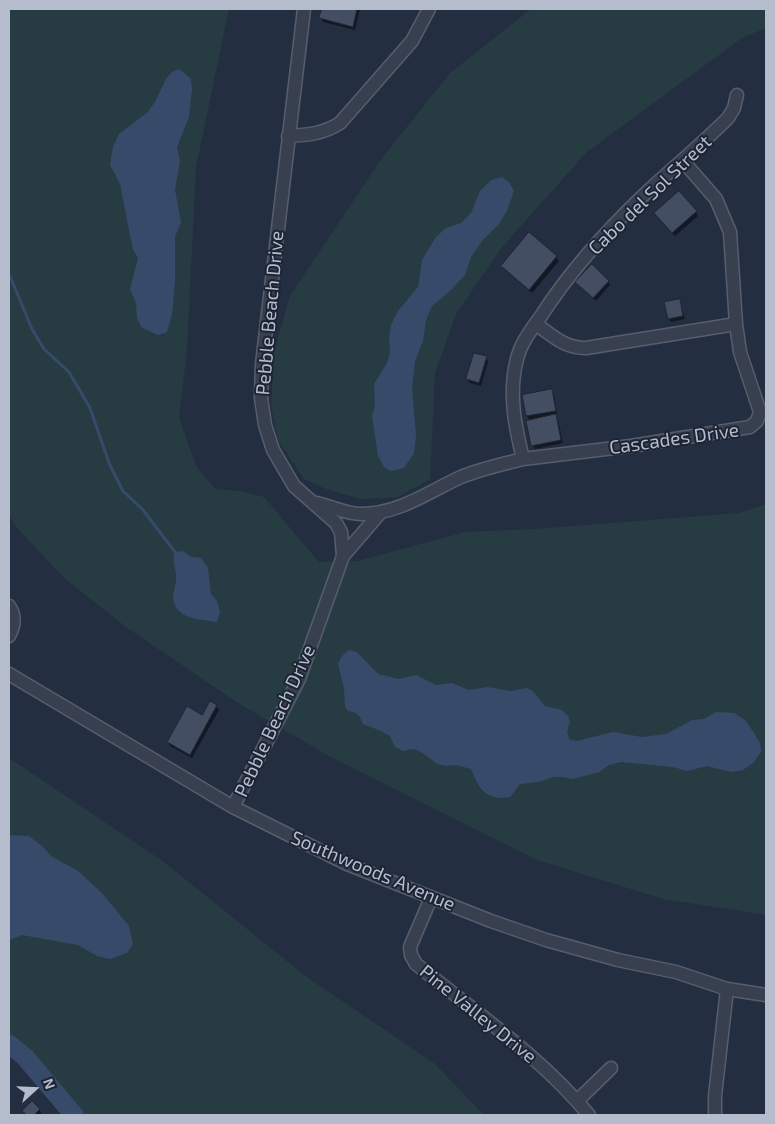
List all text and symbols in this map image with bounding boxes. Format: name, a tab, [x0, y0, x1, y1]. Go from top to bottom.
street label: Cabo del Sol Street	[584, 130, 716, 260]
street label: Pebble Beach Drive	[251, 230, 289, 396]
street label: Cascades Drive	[608, 419, 740, 459]
street label: Pebble Beach Drive	[230, 641, 320, 801]
street label: Southwoods Avenue	[287, 826, 459, 916]
street label: Pine Valley Drive	[415, 960, 541, 1068]
north arrow	[10, 1064, 60, 1114]
text: N	[40, 1076, 59, 1091]

